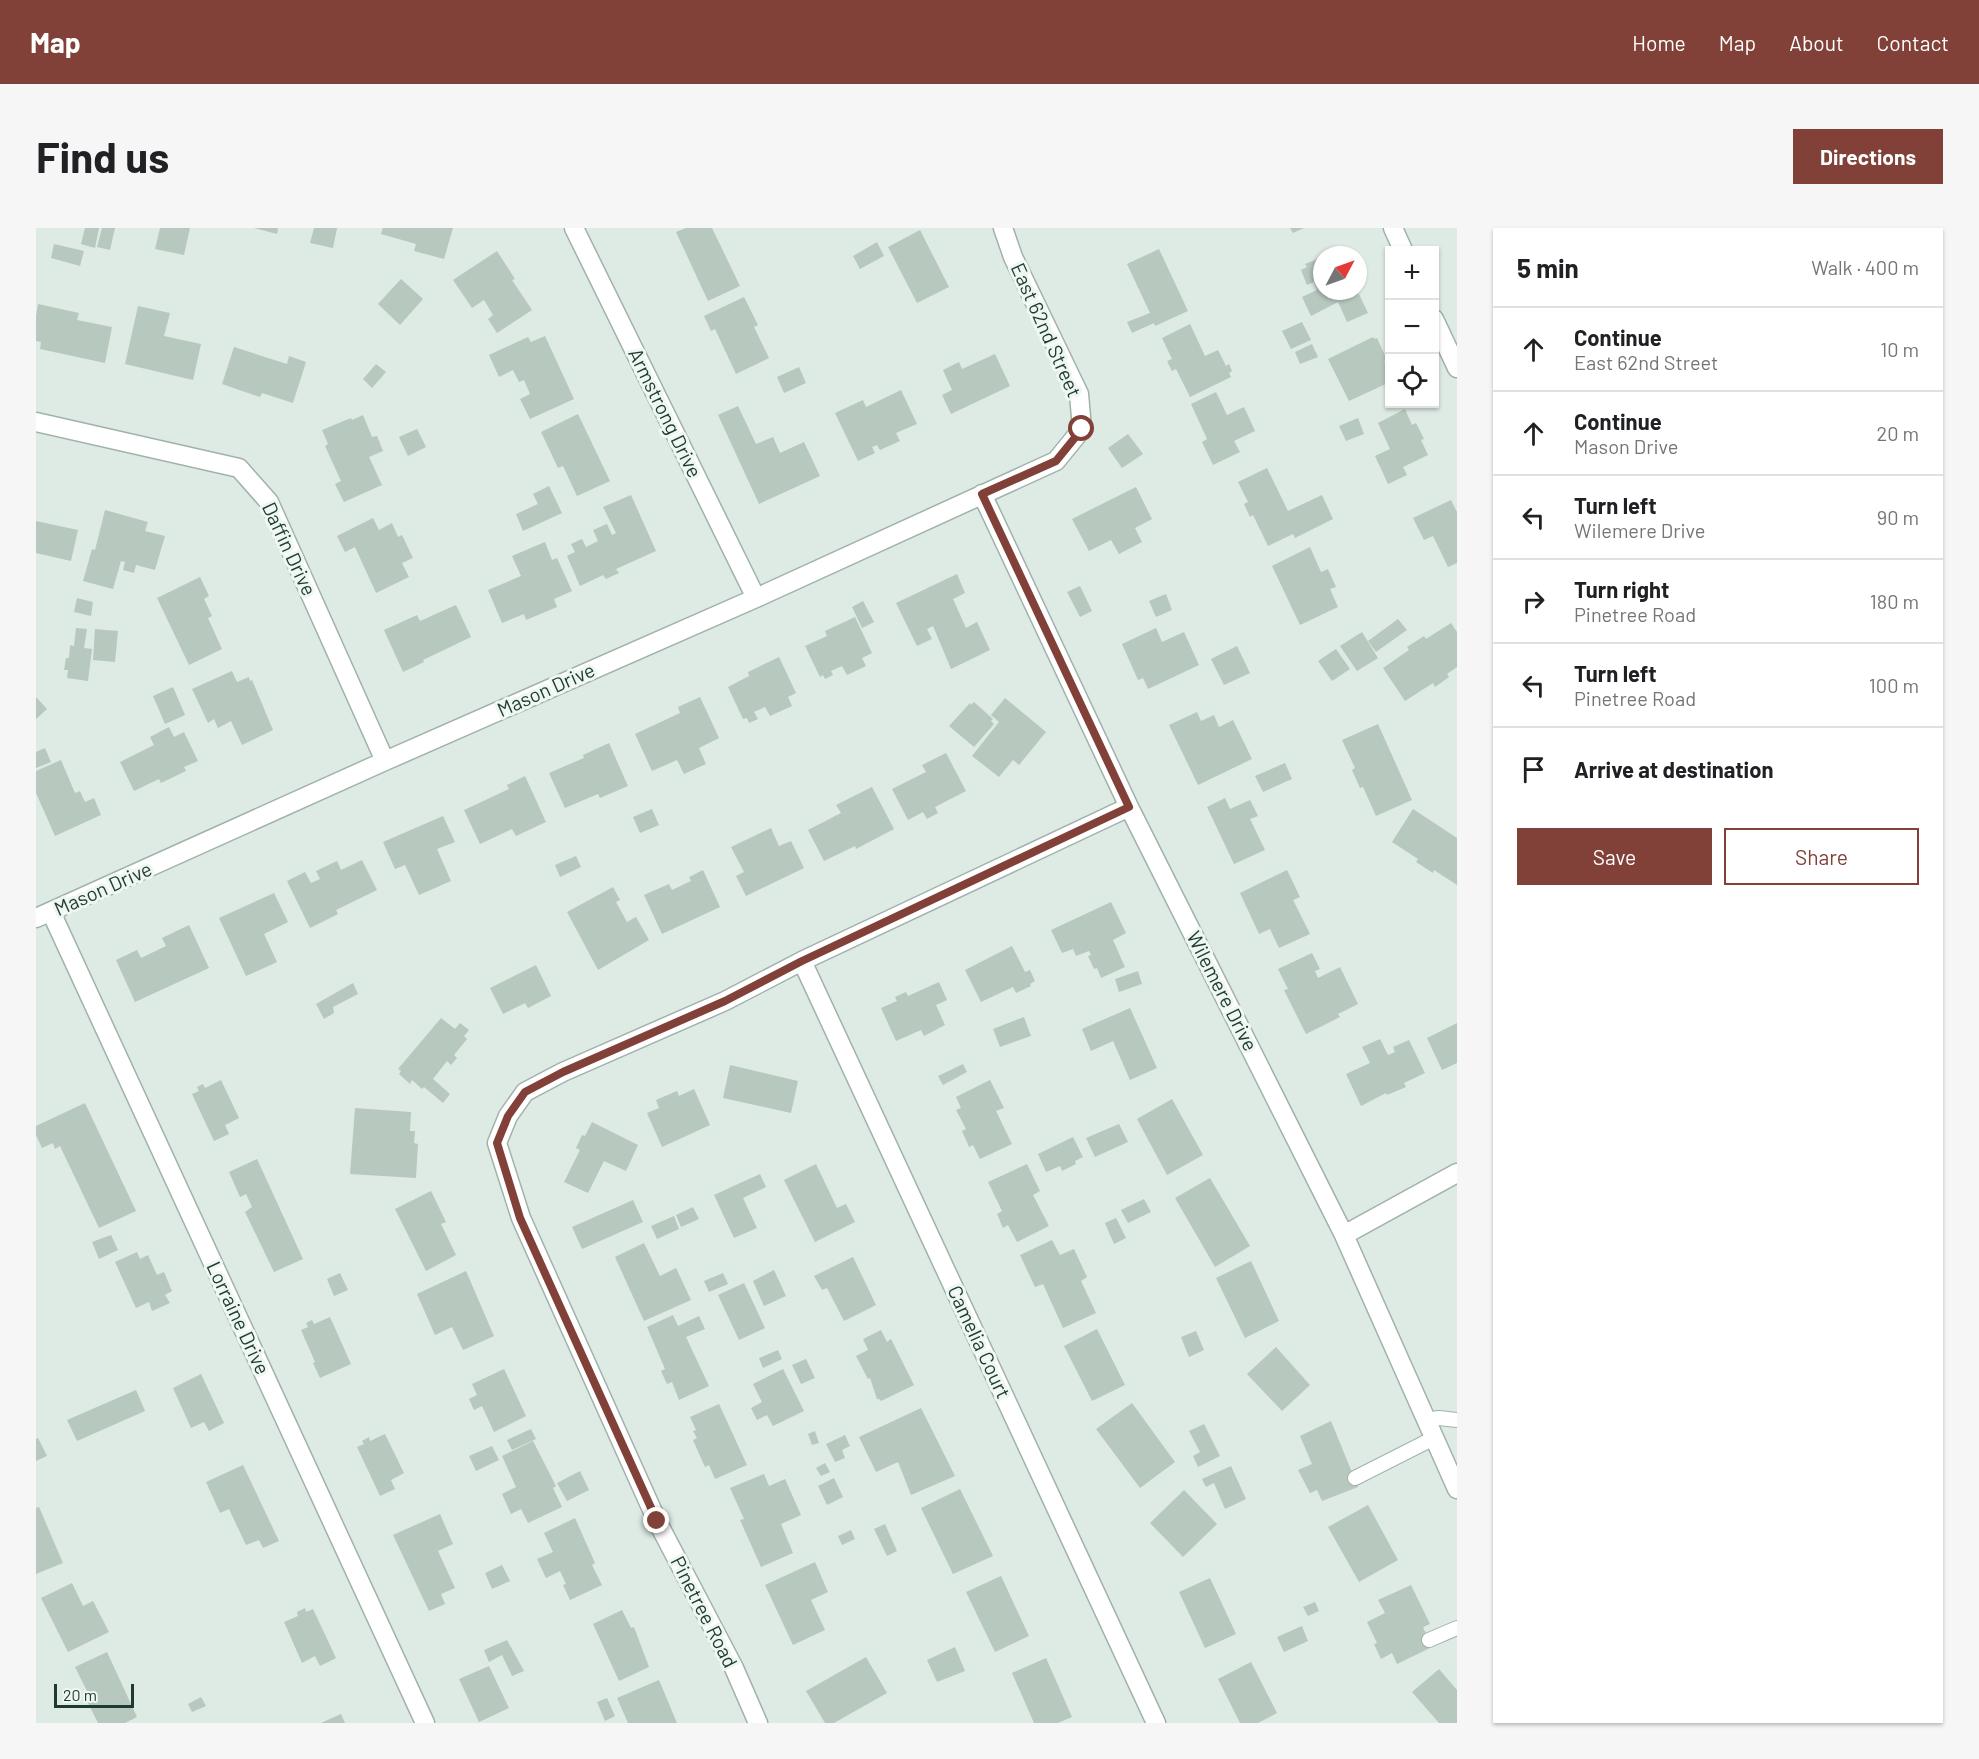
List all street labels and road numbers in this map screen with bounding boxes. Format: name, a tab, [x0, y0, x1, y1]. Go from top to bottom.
street label: East 62nd Street	[1007, 259, 1087, 400]
street label: Armstrong Drive	[624, 344, 708, 481]
street label: Daffin Drive	[258, 498, 322, 599]
street label: Mason Drive	[493, 657, 598, 721]
street label: Mason Drive	[50, 856, 155, 920]
street label: Wilemere Drive	[1182, 927, 1263, 1055]
street label: Lorraine Drive	[202, 1257, 276, 1378]
street label: Camelia Court	[943, 1281, 1017, 1402]
street label: Pinetree Road	[666, 1552, 743, 1671]

